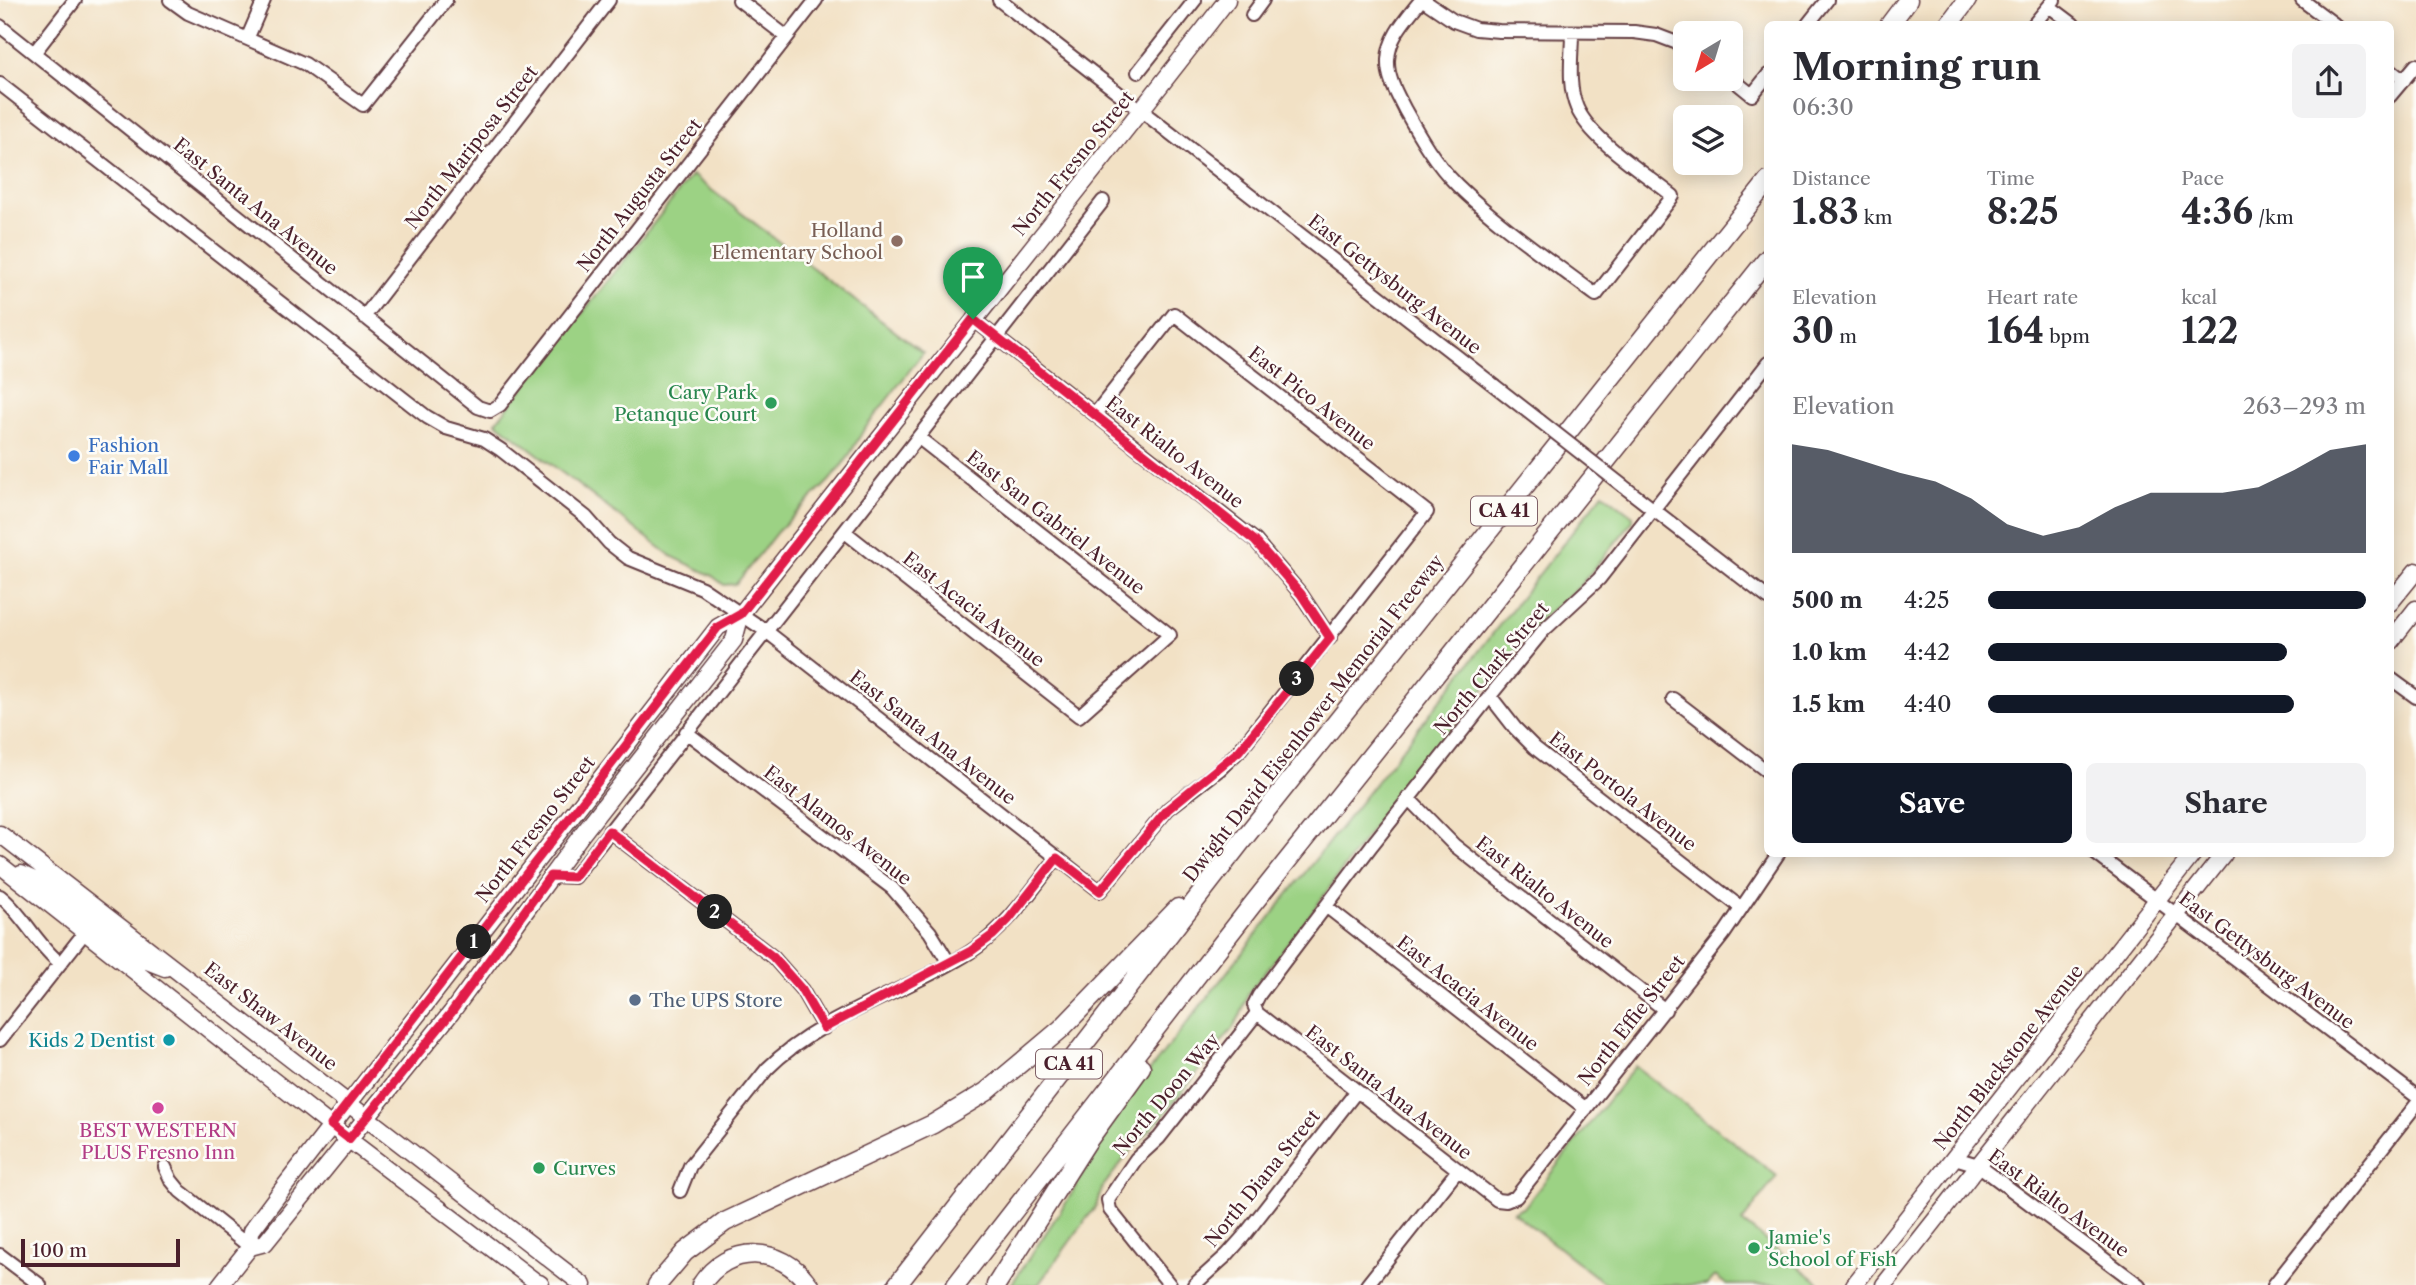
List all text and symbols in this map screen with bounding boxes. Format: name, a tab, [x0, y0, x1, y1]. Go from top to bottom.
north arrow	[1673, 21, 1743, 91]
map controls	[1673, 21, 1743, 175]
text: Morning run	[1792, 43, 2041, 90]
button: share	[2292, 44, 2366, 118]
street label: North Mariposa Street	[400, 61, 543, 234]
street label: North Fresno Street	[1008, 86, 1139, 240]
text: 06:30	[1792, 93, 1854, 121]
button: layers	[1673, 105, 1743, 175]
street label: North Augusta Street	[572, 114, 707, 277]
street label: East Santa Ana Avenue	[169, 133, 342, 280]
text: Distance	[1792, 167, 1871, 190]
text: Time	[1987, 167, 2035, 190]
text: Pace	[2181, 167, 2224, 190]
text: 1.83	[1792, 190, 1859, 233]
text: 8:25	[1987, 190, 2059, 233]
text: 4:36	[2181, 190, 2253, 233]
text: km	[1859, 206, 1893, 229]
text: /km	[2253, 206, 2294, 229]
street label: East Gettysburg Avenue	[1303, 209, 1486, 359]
place label: Holland Elementary School	[711, 219, 883, 264]
marker: Holland Elementary School	[889, 233, 905, 249]
pin	[943, 247, 1003, 319]
icon: arrive	[954, 258, 992, 296]
text: Elevation	[1792, 286, 1877, 309]
text: Heart rate	[1987, 286, 2078, 309]
text: kcal	[2181, 286, 2217, 309]
text: 30	[1792, 309, 1834, 352]
text: 164	[1987, 309, 2044, 352]
text: 122	[2181, 309, 2238, 352]
text: m	[1834, 325, 1857, 348]
text: bpm	[2044, 325, 2090, 348]
street label: East Pico Avenue	[1244, 342, 1380, 455]
place label: Cary Park Petanque Court	[614, 381, 758, 426]
street label: East Rialto Avenue	[1101, 391, 1248, 513]
text: Elevation	[1792, 392, 1895, 420]
text: 263–293 m	[2243, 392, 2366, 420]
marker: Cary Park Petanque Court	[763, 395, 779, 411]
place label: Fashion Fair Mall	[88, 434, 169, 479]
street label: East San Gabriel Avenue	[962, 446, 1149, 599]
marker: Fashion Fair Mall	[66, 448, 82, 464]
road number: CA 41	[1471, 496, 1537, 526]
street label: East Acacia Avenue	[898, 547, 1049, 672]
street label: Dwight David Eisenhower Memorial Freeway	[1178, 550, 1449, 887]
text: 500 m	[1792, 586, 1863, 614]
text: 4:25	[1904, 586, 1949, 614]
street label: North Clark Street	[1429, 597, 1554, 739]
text: 1.0 km	[1792, 638, 1867, 666]
text: 4:42	[1904, 638, 1950, 666]
pin: 3	[1280, 662, 1314, 696]
street label: East Santa Ana Avenue	[845, 665, 1020, 809]
text: 3	[1291, 667, 1302, 690]
text: 1.5 km	[1792, 690, 1865, 718]
text: 4:40	[1904, 690, 1952, 718]
street label: East Portola Avenue	[1545, 727, 1701, 856]
street label: North Fresno Street	[471, 751, 600, 907]
street label: East Alamos Avenue	[759, 760, 916, 890]
button: Save	[1792, 763, 2072, 843]
button: Share	[2086, 763, 2366, 843]
street label: East Rialto Avenue	[1471, 831, 1618, 953]
street label: East Gettysburg Avenue	[2174, 887, 2359, 1034]
pin: 2	[698, 894, 732, 930]
text: 2	[709, 900, 720, 923]
pin: 1	[456, 925, 491, 960]
text: 1	[469, 930, 478, 953]
street label: East Acacia Avenue	[1392, 931, 1543, 1056]
street label: North Effie Street	[1573, 950, 1690, 1090]
street label: East Shaw Avenue	[199, 957, 342, 1076]
street label: North Blackstone Avenue	[1929, 960, 2088, 1155]
place label: The UPS Store	[649, 989, 783, 1012]
marker: The UPS Store	[627, 992, 643, 1008]
street label: East Santa Ana Avenue	[1301, 1020, 1476, 1164]
street label: North Doon Way	[1108, 1028, 1225, 1160]
place label: Kids 2 Dentist	[28, 1029, 155, 1052]
marker: Kids 2 Dentist	[161, 1032, 177, 1048]
road number: CA 41	[1036, 1050, 1102, 1078]
marker: BEST WESTERN PLUS Fresno Inn	[150, 1100, 166, 1116]
street label: North Diana Street	[1200, 1105, 1325, 1252]
place label: BEST WESTERN PLUS Fresno Inn	[79, 1119, 237, 1164]
street label: East Rialto Avenue	[1984, 1145, 2134, 1262]
place label: Curves	[553, 1157, 616, 1180]
marker: Curves	[531, 1160, 547, 1176]
place label: Jamie's School of Fish	[1765, 1226, 1897, 1271]
scale bar	[21, 1236, 180, 1268]
text: 100 m	[32, 1239, 87, 1262]
marker: Jamie's School of Fish	[1746, 1240, 1762, 1256]

